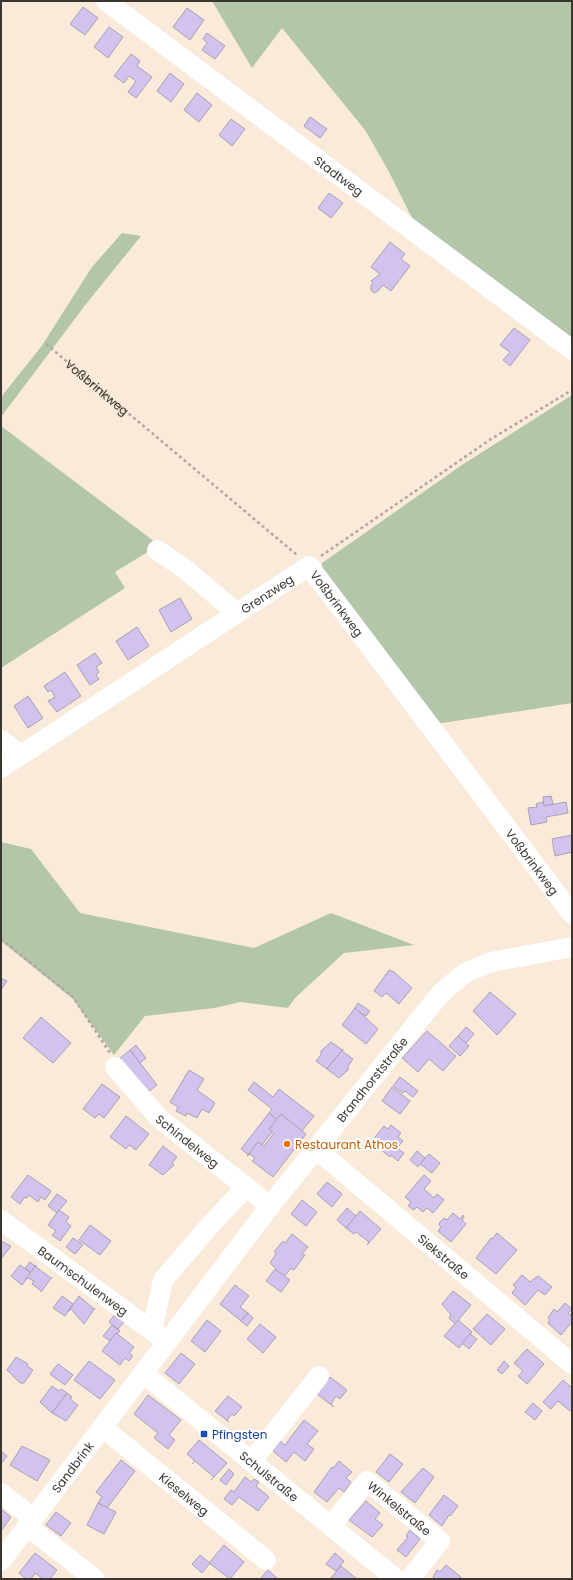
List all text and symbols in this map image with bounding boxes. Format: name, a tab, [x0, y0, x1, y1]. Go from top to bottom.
street label: Stadtweg	[311, 151, 367, 199]
street label: Voßbrinkweg	[62, 355, 133, 419]
street label: Voßbrinkweg	[307, 567, 368, 640]
street label: Grenzweg	[237, 570, 297, 617]
street label: Voßbrinkweg	[502, 825, 563, 898]
street label: Brandhorststraße	[332, 1033, 411, 1126]
street label: Schindelweg	[152, 1110, 223, 1171]
place label: Restaurant Athos	[295, 1136, 398, 1153]
marker: Restaurant Athos	[282, 1139, 292, 1149]
street label: Siekstraße	[414, 1230, 473, 1283]
street label: Baumschulenweg	[35, 1242, 132, 1319]
place label: Pfingsten	[212, 1426, 267, 1443]
marker: Pfingsten	[199, 1429, 209, 1439]
street label: Sandbrink	[47, 1437, 98, 1496]
street label: Schulstraße	[236, 1447, 303, 1505]
street label: Kieselweg	[156, 1468, 213, 1519]
street label: Winkelstraße	[364, 1477, 435, 1539]

